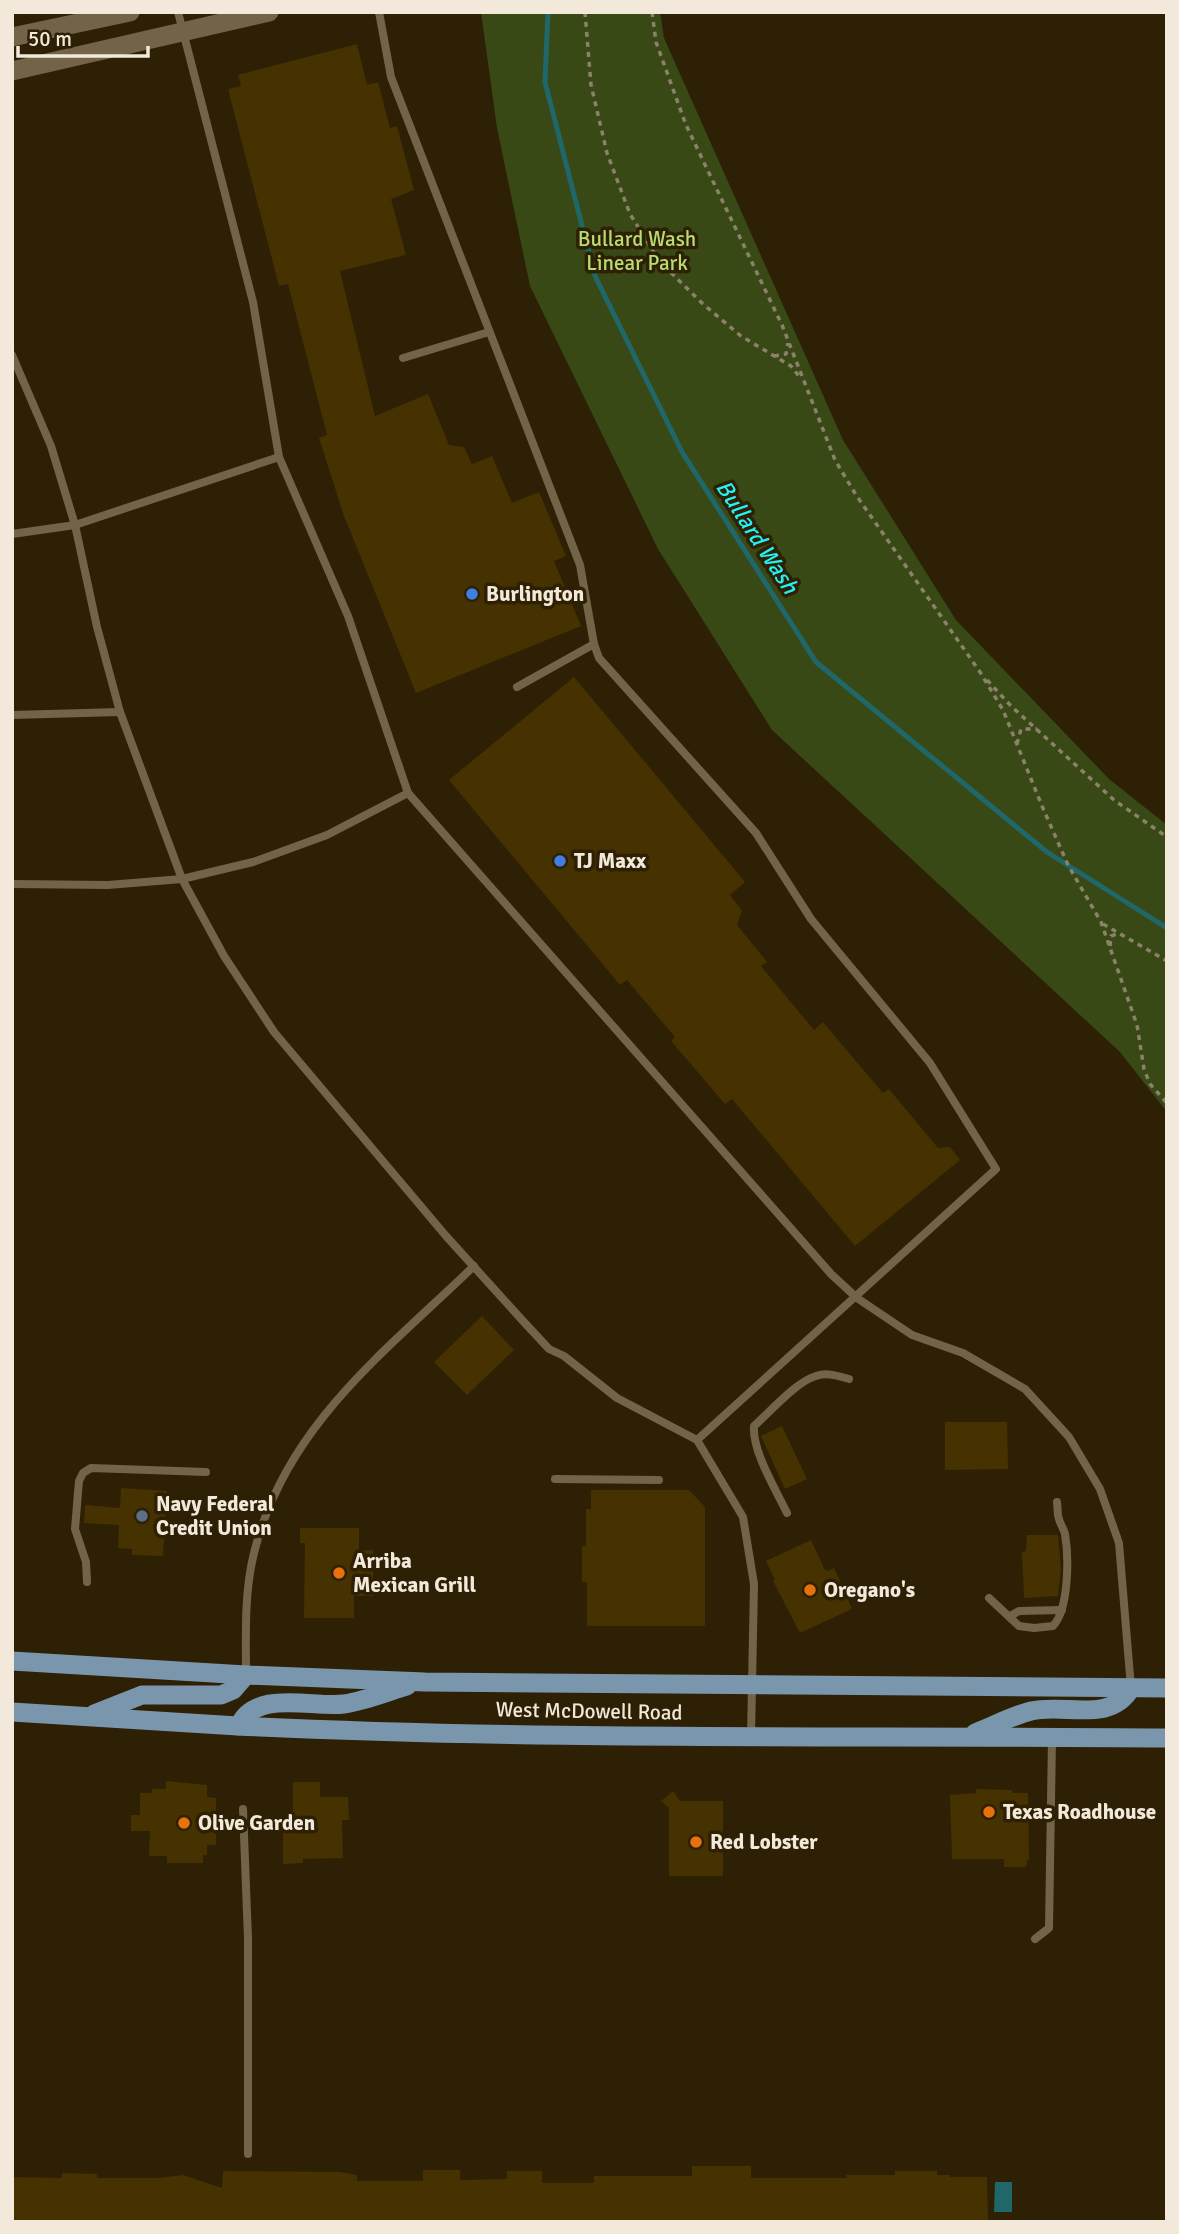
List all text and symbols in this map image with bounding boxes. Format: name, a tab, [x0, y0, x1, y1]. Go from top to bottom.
scale bar	[18, 14, 147, 58]
text: 50 m	[28, 26, 72, 52]
park label: Bullard Wash Linear Park	[578, 226, 696, 276]
water label: Bullard Wash	[709, 475, 805, 601]
place label: Burlington	[486, 581, 584, 607]
marker: Burlington	[464, 586, 480, 602]
place label: TJ Maxx	[574, 848, 647, 874]
marker: TJ Maxx	[552, 853, 568, 869]
place label: Navy Federal Credit Union	[156, 1491, 275, 1541]
marker: Navy Federal Credit Union	[134, 1508, 150, 1524]
place label: Arriba Mexican Grill	[353, 1548, 476, 1598]
marker: Arriba Mexican Grill	[331, 1565, 347, 1581]
place label: Oregano's	[824, 1577, 915, 1603]
marker: Oregano's	[802, 1582, 818, 1598]
street label: West McDowell Road	[495, 1696, 683, 1726]
place label: Texas Roadhouse	[1003, 1799, 1156, 1825]
marker: Texas Roadhouse	[981, 1804, 997, 1820]
place label: Olive Garden	[198, 1810, 315, 1836]
marker: Olive Garden	[176, 1815, 192, 1831]
place label: Red Lobster	[710, 1829, 818, 1855]
marker: Red Lobster	[688, 1834, 704, 1850]

